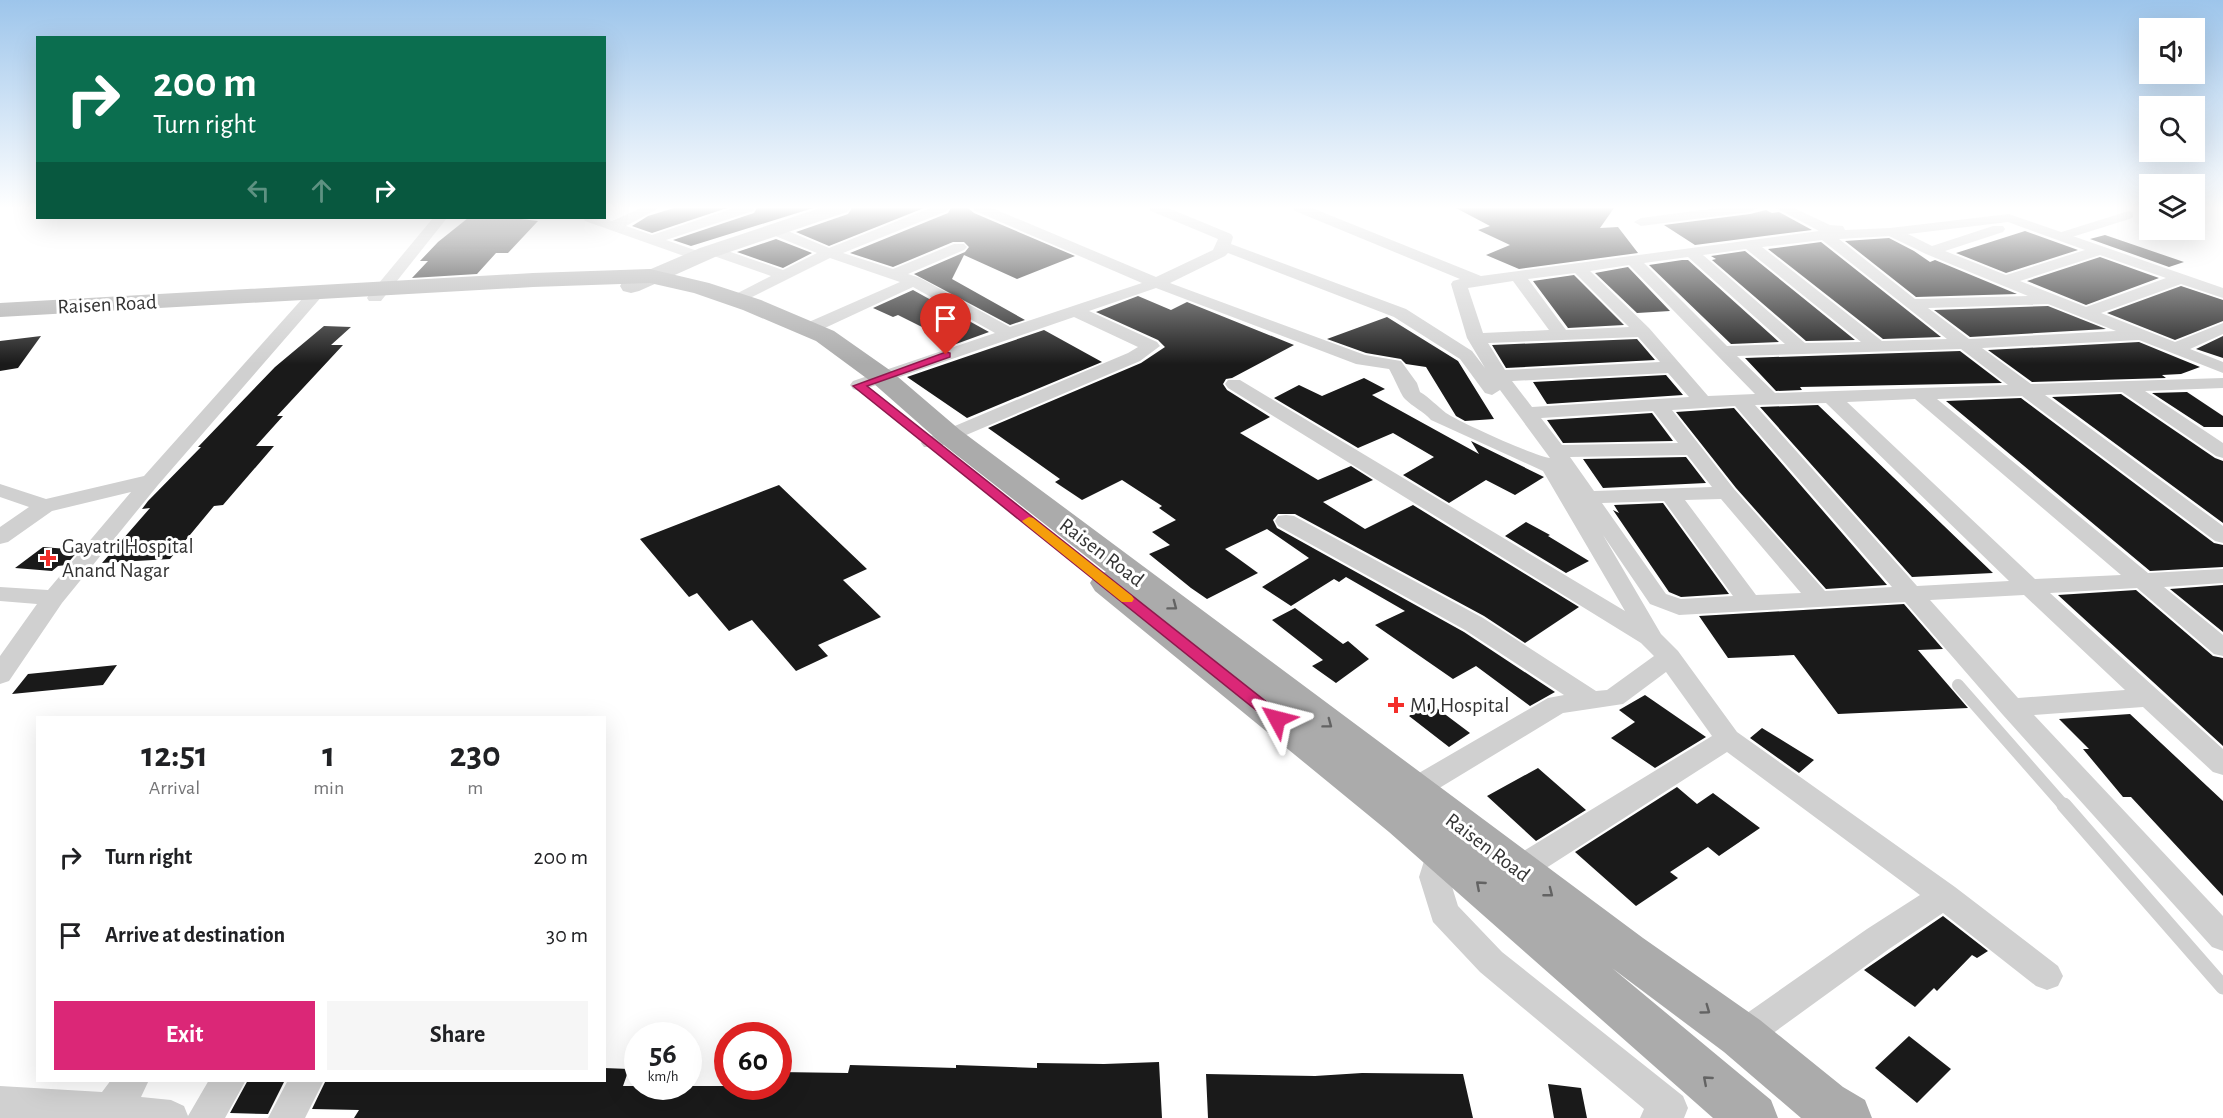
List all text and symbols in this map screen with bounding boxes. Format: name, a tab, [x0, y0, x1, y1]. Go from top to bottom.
map controls	[2139, 18, 2205, 240]
button: sound	[2139, 18, 2205, 84]
icon: right	[54, 60, 132, 138]
text: 200 m	[153, 62, 257, 104]
button: search	[2139, 96, 2205, 162]
text: Turn right	[153, 111, 256, 138]
icon: left	[242, 174, 275, 207]
icon: ahead	[305, 174, 338, 207]
icon: right	[368, 174, 401, 207]
button: layers	[2139, 174, 2205, 240]
street label: Raisen Road	[57, 291, 157, 318]
pin	[920, 293, 971, 355]
icon: arrive	[929, 302, 962, 335]
street label: Raisen Road	[1056, 514, 1148, 591]
place label: Gayatri Hospital Anand Nagar	[62, 536, 194, 581]
marker: Gayatri Hospital Anand Nagar	[39, 549, 57, 567]
one-way arrow	[1166, 598, 1177, 609]
position arrow	[1245, 687, 1309, 751]
place label: M J Hospital	[1410, 695, 1509, 716]
marker: M J Hospital	[1387, 696, 1405, 714]
one-way arrow	[1321, 716, 1332, 727]
text: 12:51	[141, 737, 208, 773]
text: 1	[322, 737, 335, 773]
text: 230	[450, 737, 501, 773]
text: Arrival	[149, 778, 200, 798]
text: min	[313, 778, 344, 798]
text: m	[467, 778, 483, 798]
street label: Raisen Road	[1442, 809, 1534, 886]
icon: right	[54, 841, 87, 874]
text: Turn right	[105, 846, 192, 868]
text: 200 m	[534, 846, 588, 868]
one-way arrow	[1476, 881, 1487, 892]
one-way arrow	[1543, 886, 1554, 897]
icon: arrive	[54, 919, 87, 952]
text: Arrive at destination	[105, 924, 285, 946]
text: 30 m	[546, 924, 588, 946]
button: Exit	[54, 1001, 315, 1070]
button: Share	[327, 1001, 588, 1070]
one-way arrow	[1699, 1003, 1710, 1014]
speed limit sign: 60	[714, 1022, 792, 1100]
text: 56	[649, 1039, 677, 1069]
text: km/h	[648, 1069, 678, 1084]
one-way arrow	[1703, 1076, 1714, 1087]

